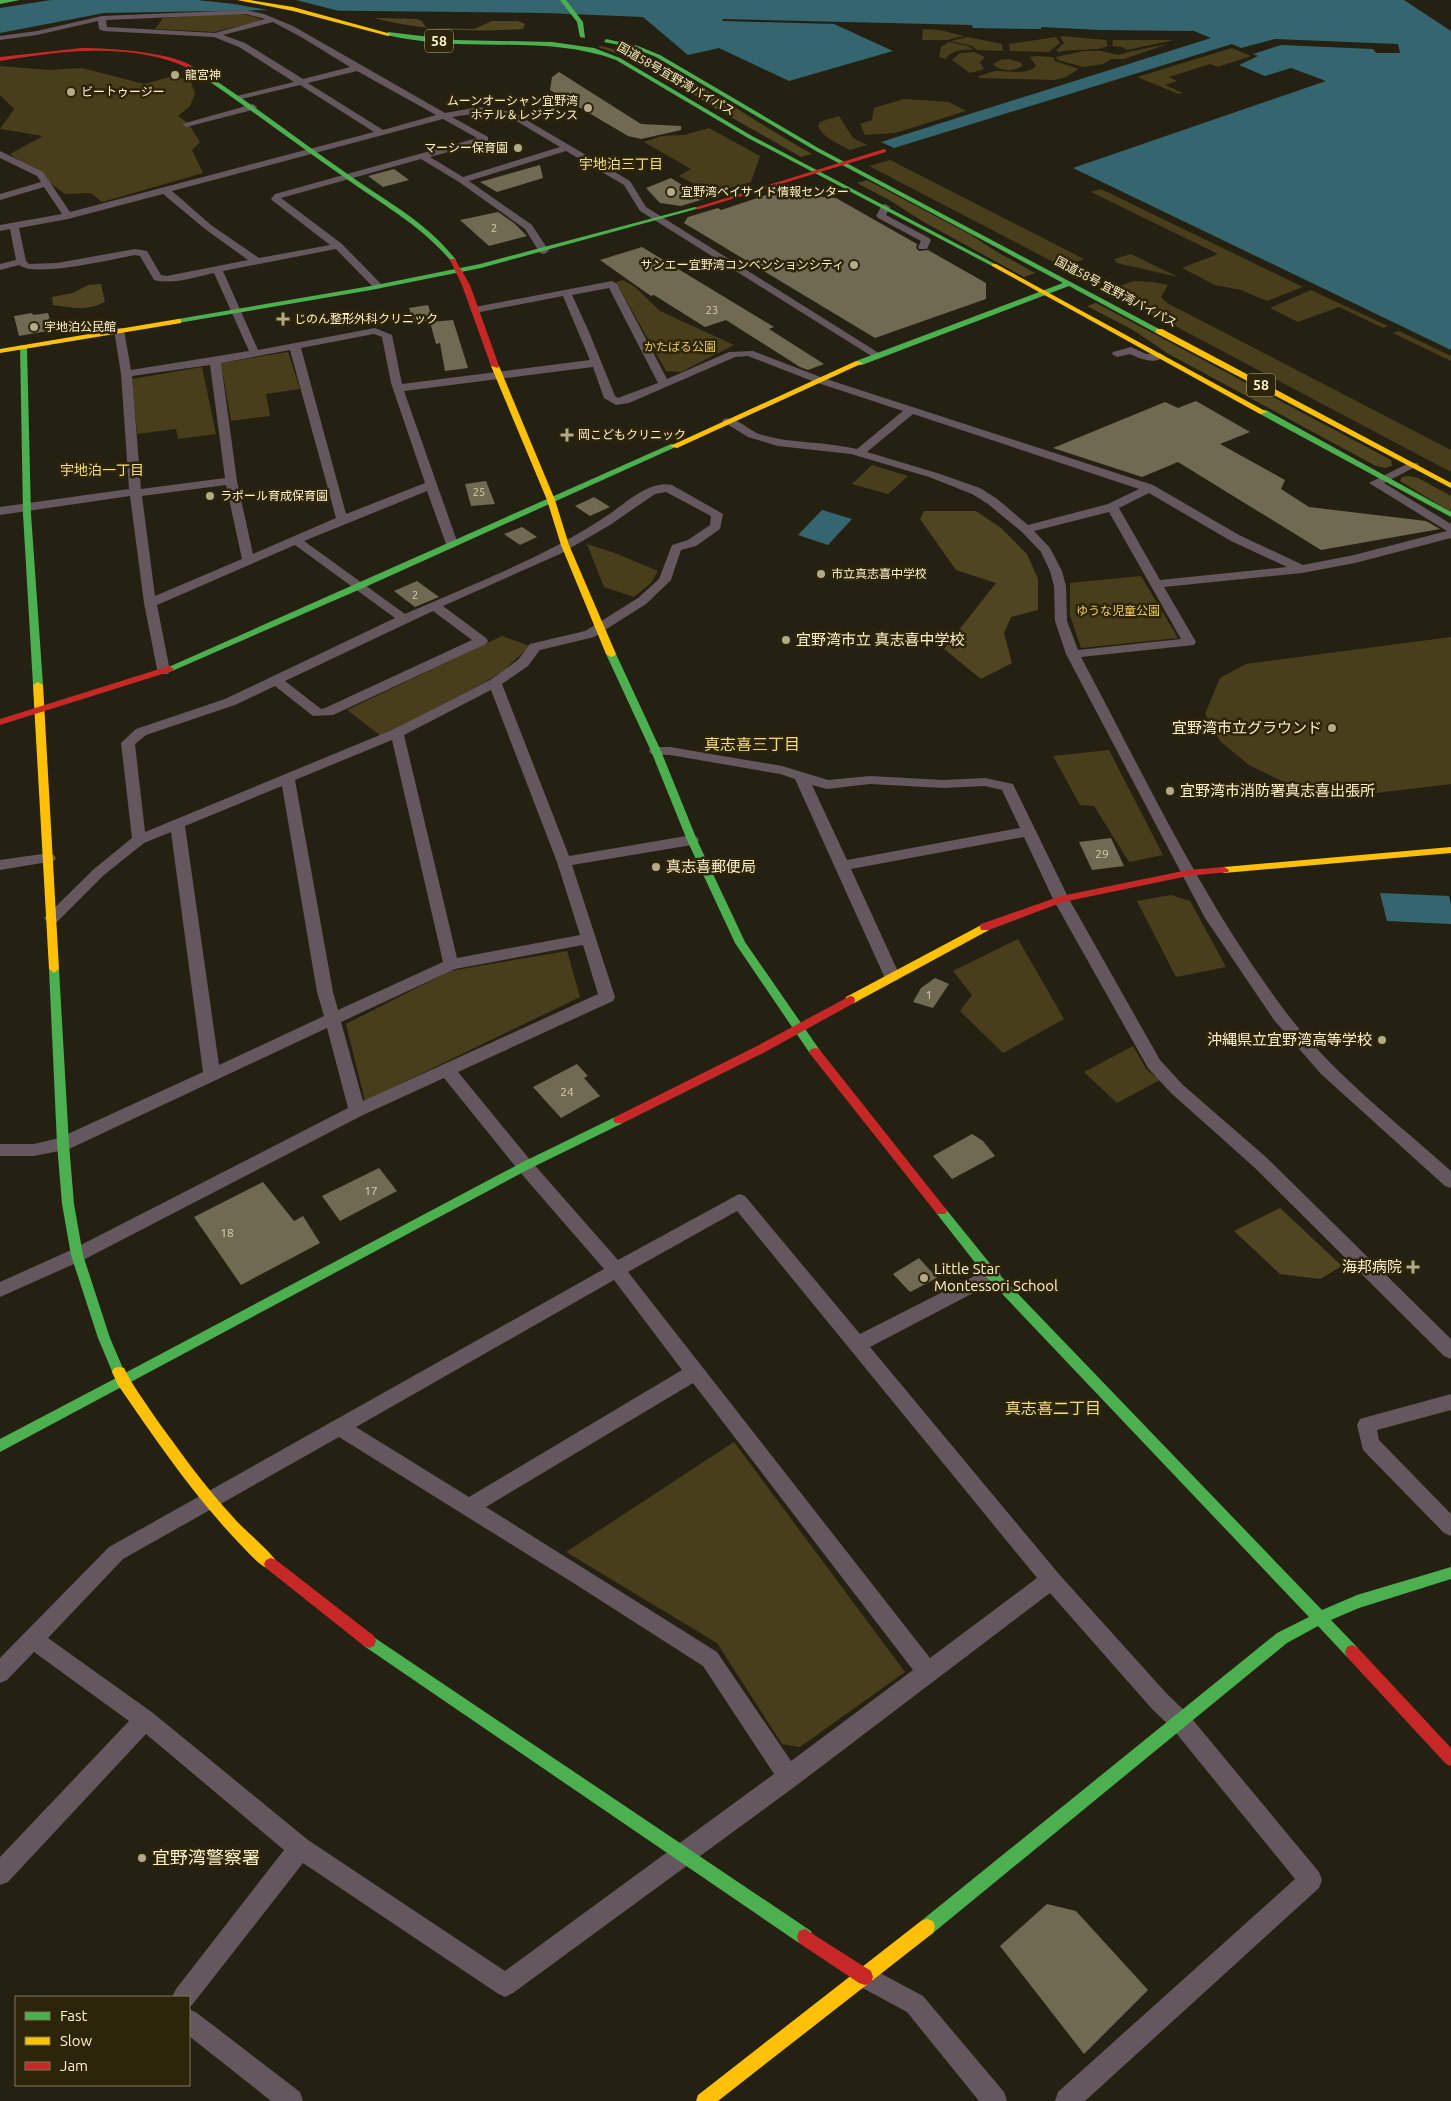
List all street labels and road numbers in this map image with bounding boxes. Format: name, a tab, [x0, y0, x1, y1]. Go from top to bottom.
road number: 58	[425, 29, 453, 52]
street label: 国道58号宜野湾バイパス	[615, 40, 737, 118]
street label: 国道58号 宜野湾バイパス	[1053, 254, 1179, 329]
road number: 58	[1247, 374, 1275, 396]

